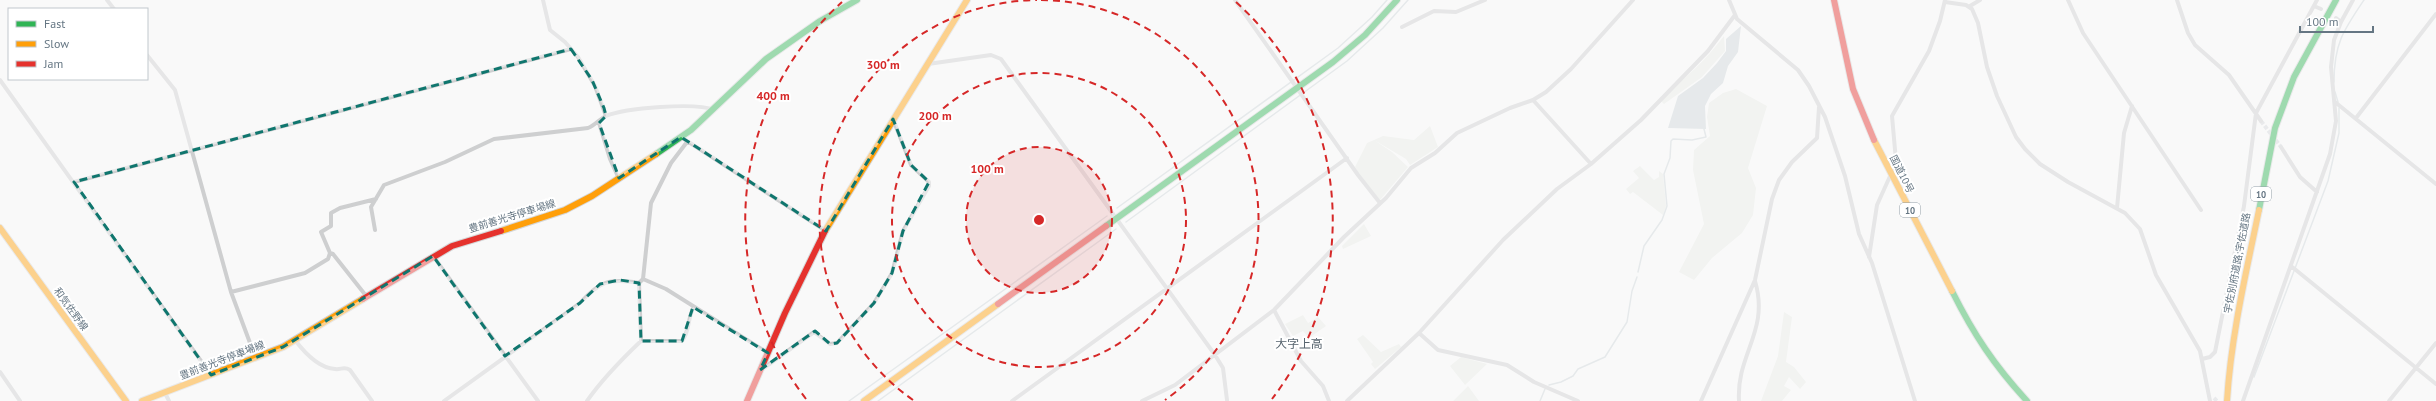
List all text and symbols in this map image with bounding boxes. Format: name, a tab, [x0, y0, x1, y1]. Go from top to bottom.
legend	[8, 8, 148, 80]
scale bar	[2300, 8, 2373, 34]
text: 100 m	[2306, 14, 2339, 29]
text: Fast	[44, 16, 65, 31]
text: Slow	[44, 36, 69, 51]
text: Jam	[43, 56, 63, 71]
text: 300 m	[866, 57, 900, 72]
text: 400 m	[756, 88, 790, 103]
text: 200 m	[918, 108, 952, 123]
street label: 国道10号	[1887, 153, 1917, 195]
text: 100 m	[970, 161, 1004, 176]
road number: 10	[2251, 187, 2271, 201]
street label: 豊前善光寺停車場線	[467, 197, 557, 235]
road number: 10	[1900, 203, 1920, 217]
street label: 宇佐別府道路;宇佐道路	[2221, 211, 2253, 315]
centre of rings	[1032, 213, 1046, 227]
street label: 和気佐野線	[51, 285, 91, 333]
district label: 大字上高	[1275, 336, 1323, 351]
street label: 豊前善光寺停車場線	[178, 338, 266, 382]

